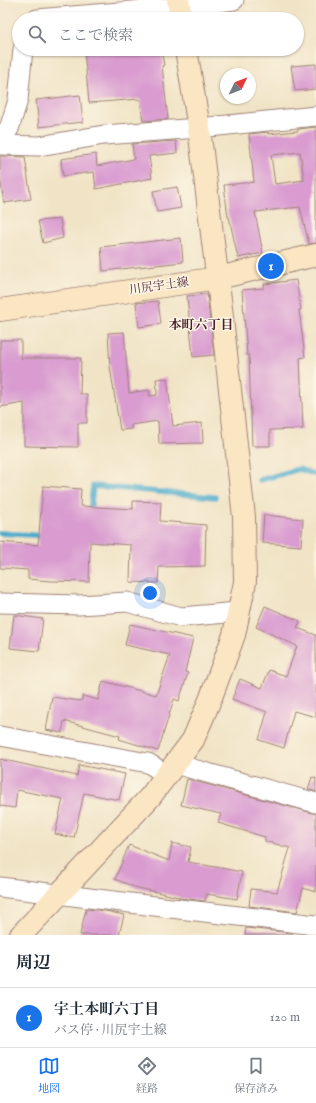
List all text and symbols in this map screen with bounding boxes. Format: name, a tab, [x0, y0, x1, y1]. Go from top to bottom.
search box	[12, 12, 304, 56]
icon: search	[26, 23, 48, 45]
text: ここで検索	[58, 26, 133, 45]
north arrow	[220, 68, 256, 104]
pin: 1	[258, 251, 284, 281]
street label: 川尻宇土線	[128, 274, 190, 298]
district label: 本町六丁目	[168, 317, 234, 334]
your location	[140, 583, 160, 603]
text: 周辺	[16, 953, 50, 974]
text: 宇土本町六丁目	[54, 1000, 159, 1019]
text: 1	[27, 1009, 31, 1026]
text: 120 m	[270, 1009, 300, 1026]
text: バス停 · 川尻宇土線	[54, 1022, 167, 1039]
tab: 地図	[38, 1055, 60, 1096]
tab: 経路	[136, 1055, 158, 1096]
tab: 保存済み	[234, 1055, 278, 1096]

